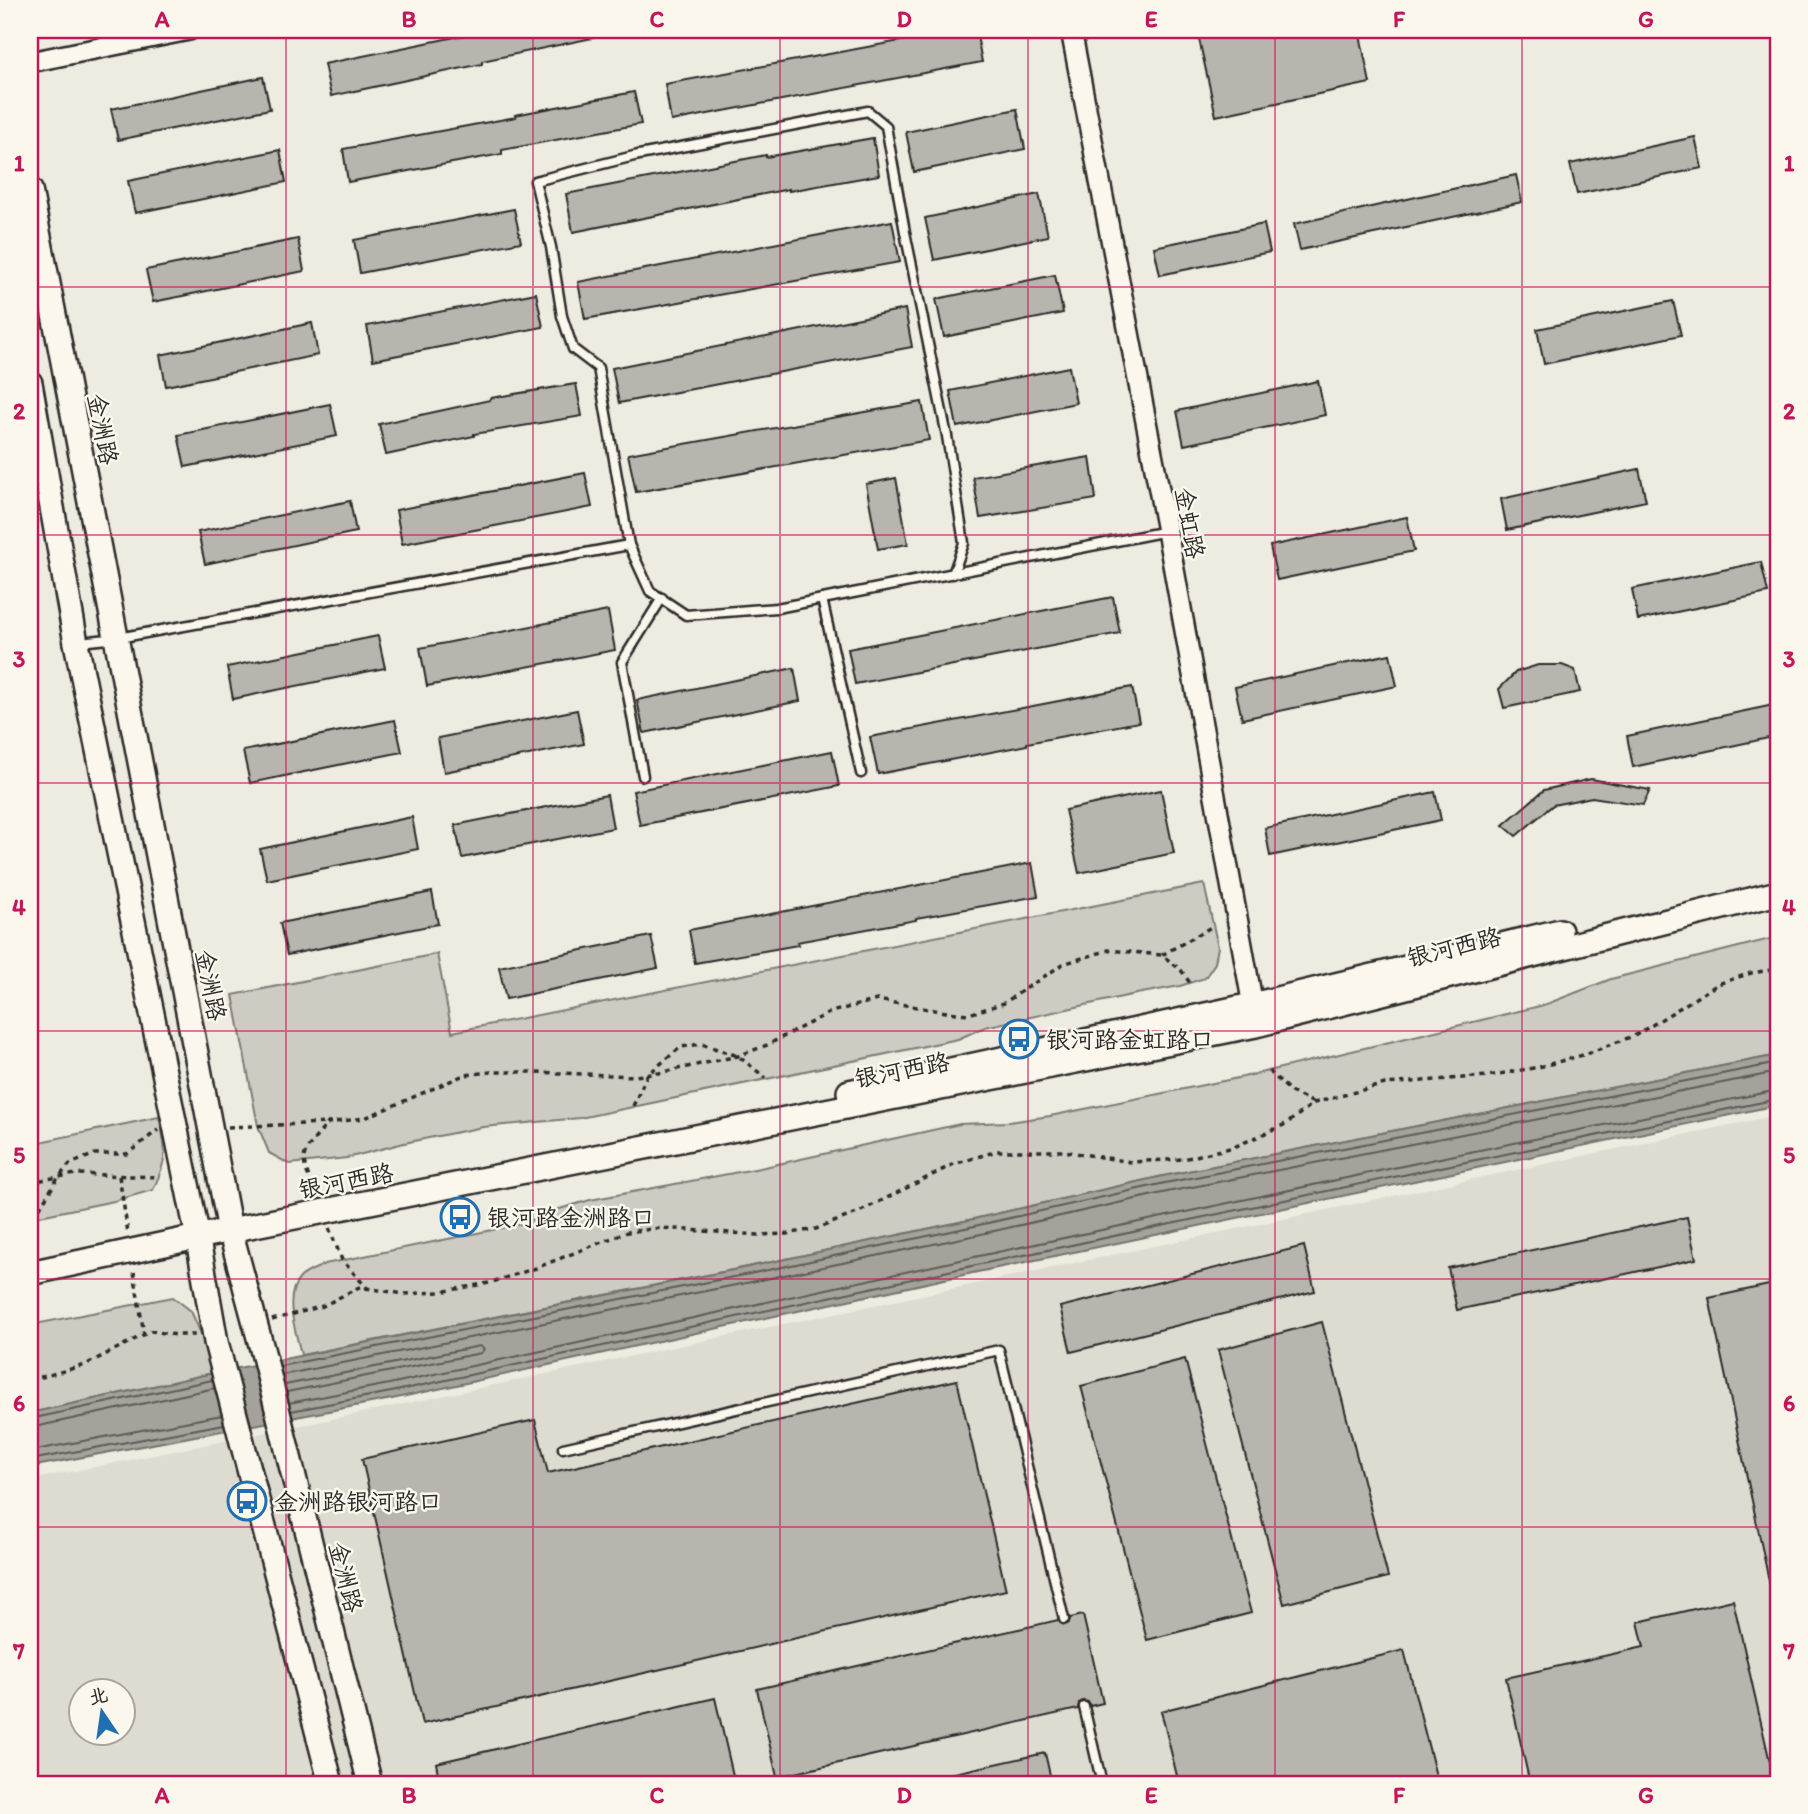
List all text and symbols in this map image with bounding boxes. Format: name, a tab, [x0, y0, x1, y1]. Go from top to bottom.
text: A	[154, 5, 170, 33]
text: B	[402, 5, 417, 33]
text: C	[650, 5, 665, 33]
text: D	[896, 5, 912, 33]
text: E	[1145, 5, 1158, 33]
text: F	[1393, 5, 1406, 33]
text: G	[1638, 5, 1654, 33]
text: 1	[14, 149, 25, 177]
text: 1	[1784, 149, 1795, 177]
street label: 金洲路	[82, 391, 124, 467]
text: 2	[13, 397, 26, 425]
text: 2	[1783, 397, 1796, 425]
street label: 金虹路	[1169, 485, 1211, 561]
text: 3	[13, 645, 26, 673]
text: 3	[1783, 645, 1796, 673]
text: 4	[12, 893, 26, 921]
text: 4	[1782, 893, 1796, 921]
street label: 银河西路	[1404, 921, 1504, 973]
street label: 金洲路	[190, 947, 232, 1023]
bus stop icon: 银河路金虹路口	[998, 1018, 1040, 1060]
place label: 银河路金虹路口	[1046, 1025, 1214, 1054]
street label: 银河西路	[852, 1047, 952, 1093]
text: 5	[13, 1141, 25, 1169]
text: 5	[1783, 1141, 1795, 1169]
street label: 银河西路	[296, 1158, 396, 1204]
bus stop icon: 银河路金洲路口	[439, 1196, 481, 1238]
place label: 银河路金洲路口	[487, 1203, 655, 1232]
text: 6	[13, 1389, 25, 1417]
text: 6	[1783, 1389, 1795, 1417]
bus stop icon: 金洲路银河路口	[226, 1480, 268, 1522]
place label: 金洲路银河路口	[274, 1487, 442, 1516]
street label: 金洲路	[323, 1539, 369, 1615]
text: 7	[12, 1637, 25, 1665]
text: 7	[1782, 1637, 1795, 1665]
north arrow	[66, 1678, 136, 1748]
text: 北	[86, 1683, 110, 1709]
text: A	[154, 1781, 170, 1809]
text: B	[402, 1781, 417, 1809]
text: C	[650, 1781, 665, 1809]
text: D	[896, 1781, 912, 1809]
text: E	[1145, 1781, 1158, 1809]
text: F	[1393, 1781, 1406, 1809]
text: G	[1638, 1781, 1654, 1809]

